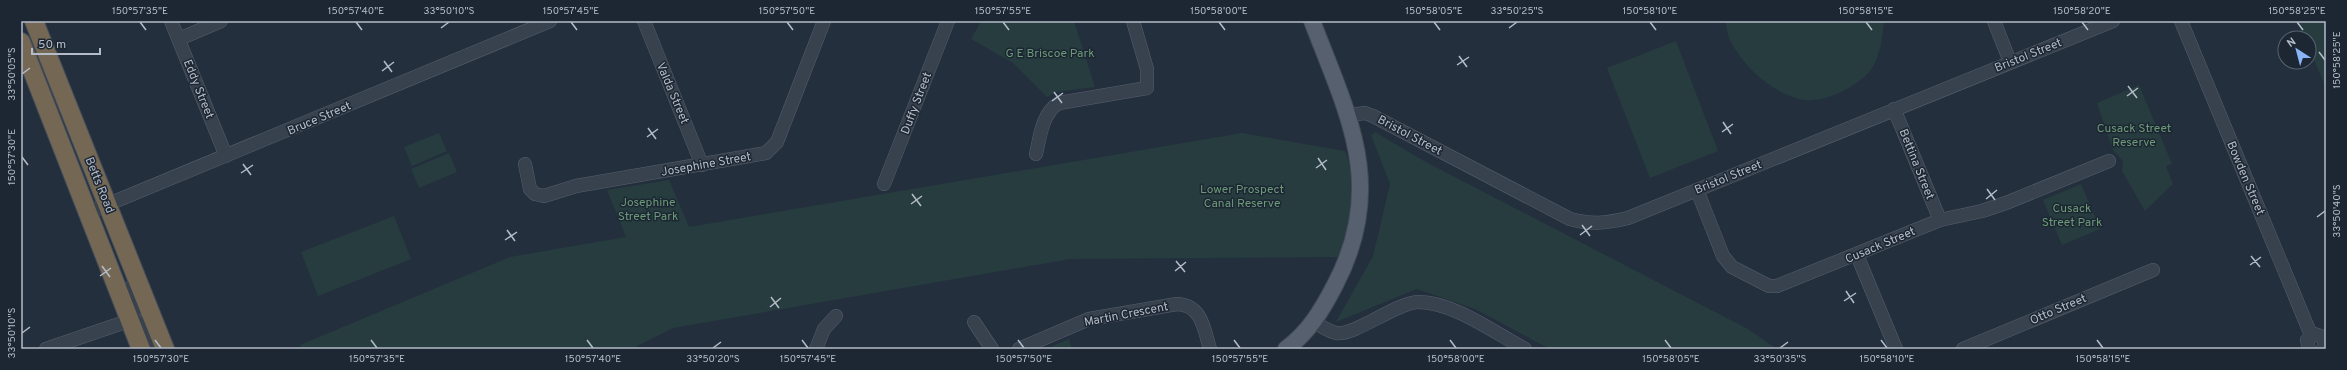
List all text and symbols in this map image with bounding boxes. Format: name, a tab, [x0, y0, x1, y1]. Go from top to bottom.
text: 150°57'35"E	[112, 5, 168, 18]
text: 150°57'40"E	[328, 5, 384, 18]
text: 33°50'10"S	[423, 5, 475, 18]
text: 150°57'45"E	[543, 5, 599, 18]
text: 150°57'50"E	[759, 5, 815, 18]
text: 150°57'55"E	[975, 5, 1031, 18]
text: 150°58'00"E	[1190, 5, 1248, 18]
text: 150°58'05"E	[1405, 5, 1463, 18]
text: 33°50'25"S	[1490, 5, 1544, 18]
text: 150°58'10"E	[1622, 5, 1678, 18]
text: 150°58'15"E	[1839, 5, 1893, 18]
text: 150°58'20"E	[2053, 5, 2111, 18]
text: 150°58'25"E	[2268, 5, 2326, 18]
scale bar	[32, 30, 100, 56]
north arrow	[2277, 30, 2317, 70]
text: 150°58'25"E	[2331, 31, 2344, 89]
street label: Bristol Street	[1992, 35, 2064, 77]
text: N	[2284, 35, 2299, 51]
text: 50 m	[38, 37, 66, 53]
park label: G E Briscoe Park	[1005, 46, 1095, 62]
text: 33°50'05"S	[6, 47, 19, 101]
street label: Eddy Street	[179, 57, 217, 121]
street label: Valda Street	[652, 60, 692, 127]
street label: Duffy Street	[898, 70, 936, 137]
street label: Bruce Street	[285, 98, 354, 139]
street label: Bristol Street	[1374, 112, 1445, 160]
park label: Cusack Street Reserve	[2097, 121, 2171, 151]
street label: Bettina Street	[1895, 127, 1938, 202]
text: 150°57'30"E	[6, 129, 19, 185]
street label: Bowden Street	[2222, 139, 2268, 218]
street label: Josephine Street	[660, 149, 752, 181]
street label: Betts Road	[81, 155, 118, 216]
street label: Bristol Street	[1692, 157, 1764, 199]
park label: Lower Prospect Canal Reserve	[1200, 182, 1284, 212]
text: 33°50'40"S	[2331, 184, 2344, 238]
park label: Josephine Street Park	[618, 195, 678, 225]
park label: Cusack Street Park	[2042, 201, 2102, 231]
street label: Cusack Street	[1843, 224, 1918, 268]
street label: Otto Street	[2028, 291, 2089, 329]
street label: Martin Crescent	[1083, 299, 1170, 331]
text: 33°50'10"S	[6, 307, 19, 359]
text: 150°57'30"E	[133, 353, 189, 366]
text: 150°57'35"E	[349, 353, 405, 366]
text: 150°57'40"E	[565, 353, 621, 366]
text: 33°50'20"S	[686, 353, 740, 366]
text: 150°57'45"E	[780, 353, 836, 366]
text: 150°57'50"E	[996, 353, 1052, 366]
text: 150°57'55"E	[1212, 353, 1268, 366]
text: 150°58'00"E	[1427, 353, 1485, 366]
text: 150°58'05"E	[1642, 353, 1700, 366]
text: 33°50'35"S	[1753, 353, 1807, 366]
text: 150°58'10"E	[1859, 353, 1915, 366]
text: 150°58'15"E	[2076, 353, 2130, 366]

